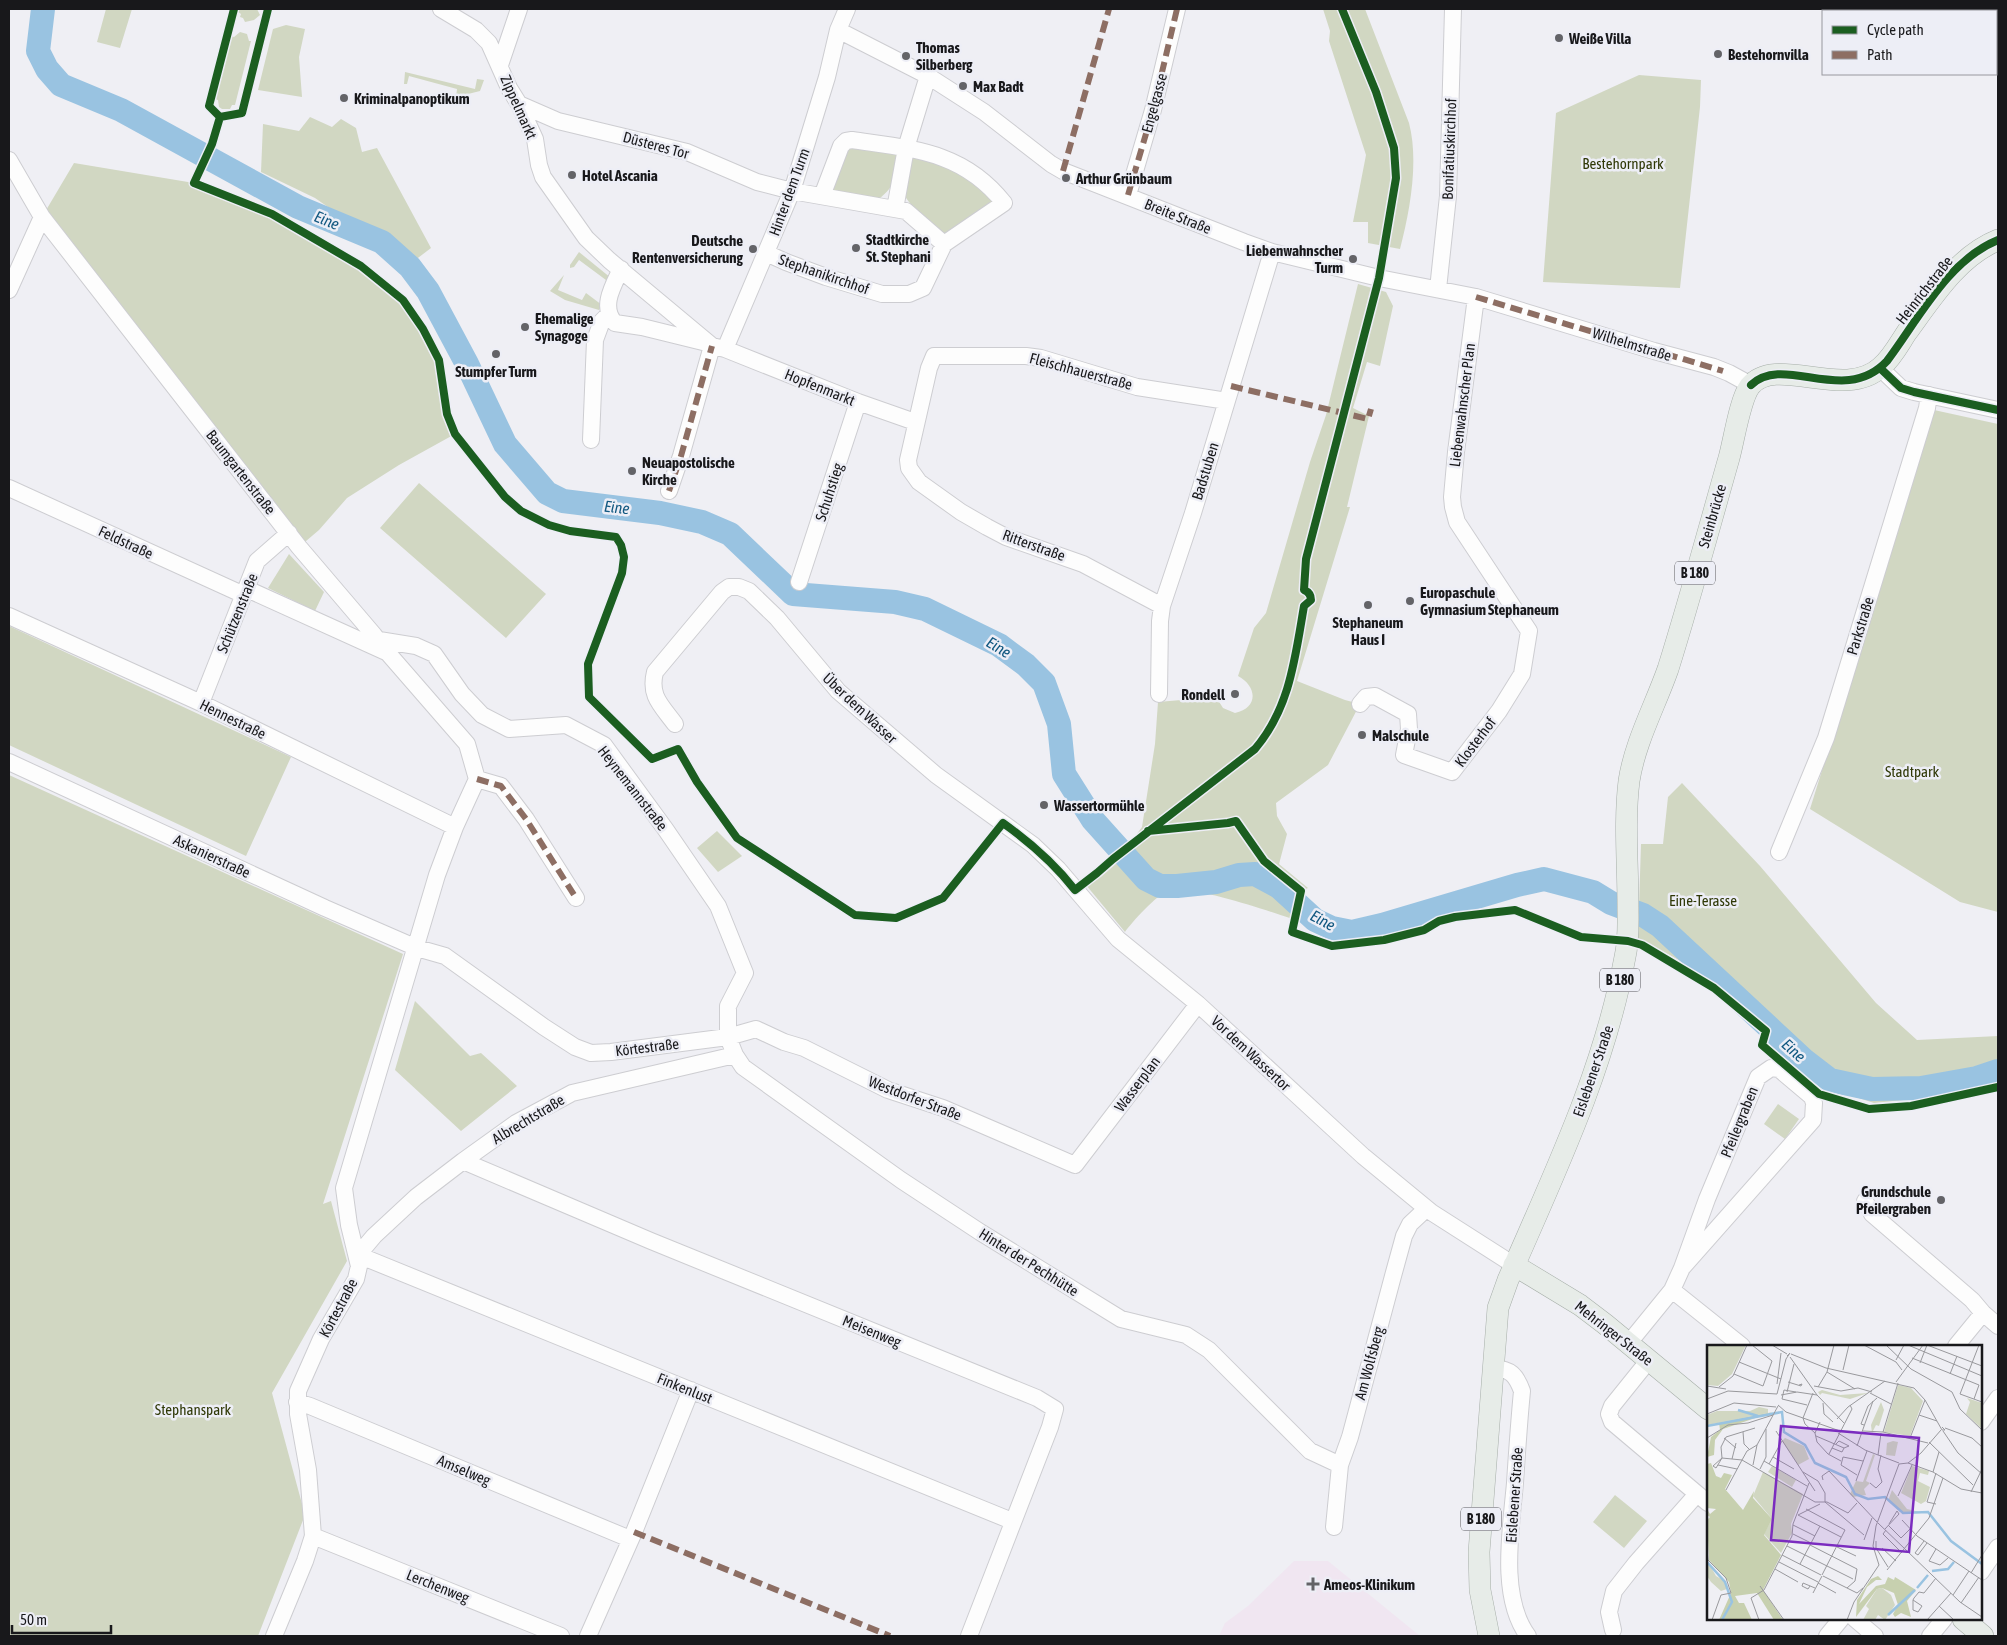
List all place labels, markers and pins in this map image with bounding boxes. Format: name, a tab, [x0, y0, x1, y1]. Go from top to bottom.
place label: Weiße Villa	[1568, 30, 1631, 47]
marker: Weiße Villa	[1553, 32, 1565, 44]
place label: Thomas Silberberg	[916, 39, 973, 73]
place label: Bestehornvilla	[1728, 46, 1809, 63]
marker: Bestehornvilla	[1712, 48, 1724, 60]
marker: Thomas Silberberg	[900, 50, 912, 62]
place label: Max Badt	[973, 78, 1024, 95]
marker: Max Badt	[957, 80, 969, 92]
place label: Kriminalpanoptikum	[354, 90, 470, 107]
marker: Kriminalpanoptikum	[338, 92, 350, 104]
place label: Hotel Ascania	[582, 167, 658, 184]
marker: Hotel Ascania	[566, 169, 578, 181]
place label: Arthur Grünbaum	[1075, 170, 1172, 187]
marker: Arthur Grünbaum	[1060, 172, 1072, 184]
place label: Stadtkirche St. Stephani	[866, 231, 931, 265]
place label: Deutsche Rentenversicherung	[632, 232, 744, 266]
marker: Stadtkirche St. Stephani	[850, 242, 862, 254]
place label: Liebenwahnscher Turm	[1246, 242, 1344, 276]
marker: Deutsche Rentenversicherung	[747, 243, 759, 255]
marker: Liebenwahnscher Turm	[1347, 253, 1359, 265]
place label: Ehemalige Synagoge	[535, 310, 594, 344]
marker: Ehemalige Synagoge	[519, 321, 531, 333]
marker: Stumpfer Turm	[490, 348, 502, 360]
place label: Stumpfer Turm	[455, 363, 537, 380]
place label: Neuapostolische Kirche	[642, 454, 735, 488]
marker: Neuapostolische Kirche	[626, 465, 638, 477]
place label: Europaschule Gymnasium Stephaneum	[1420, 584, 1559, 618]
marker: Europaschule Gymnasium Stephaneum	[1404, 595, 1416, 607]
marker: Stephaneum Haus I	[1362, 599, 1374, 611]
place label: Stephaneum Haus I	[1333, 614, 1404, 648]
place label: Rondell	[1181, 686, 1226, 703]
marker: Rondell	[1229, 688, 1241, 700]
place label: Malschule	[1372, 727, 1429, 744]
marker: Malschule	[1356, 729, 1368, 741]
place label: Wassertormühle	[1053, 797, 1145, 814]
marker: Wassertormühle	[1038, 799, 1050, 811]
place label: Grundschule Pfeilergraben	[1856, 1183, 1931, 1217]
marker: Grundschule Pfeilergraben	[1935, 1194, 1947, 1206]
place label: Ameos-Klinikum	[1323, 1576, 1415, 1593]
marker: Ameos-Klinikum	[1306, 1577, 1320, 1591]

